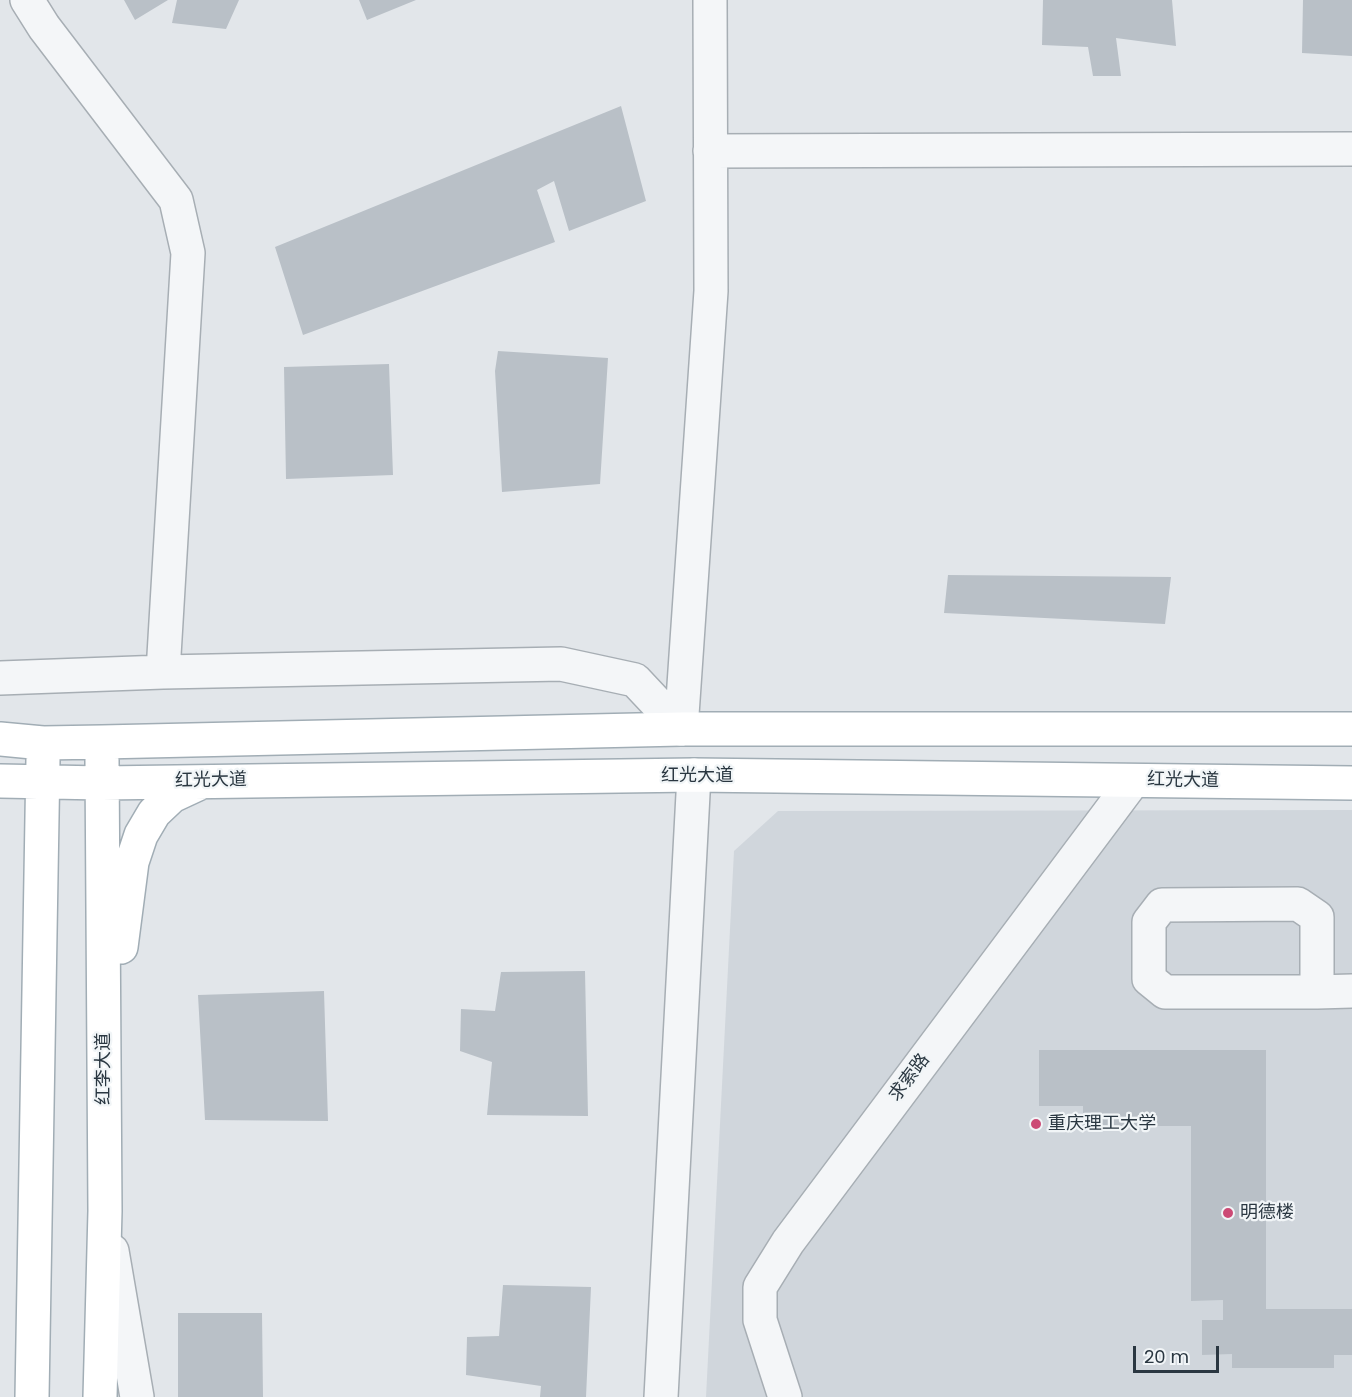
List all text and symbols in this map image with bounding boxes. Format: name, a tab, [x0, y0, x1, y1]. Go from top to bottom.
street label: 红光大道	[661, 765, 733, 787]
street label: 红光大道	[175, 770, 247, 792]
street label: 红光大道	[1147, 770, 1219, 792]
street label: 红李大道	[93, 1033, 115, 1105]
street label: 求索路	[885, 1050, 935, 1106]
place label: 重庆理工大学	[1048, 1113, 1156, 1135]
marker: 重庆理工大学	[1029, 1117, 1043, 1131]
place label: 明德楼	[1240, 1202, 1294, 1224]
marker: 明德楼	[1221, 1206, 1235, 1220]
scale bar	[1136, 1334, 1222, 1372]
text: 20 m	[1144, 1344, 1189, 1369]

